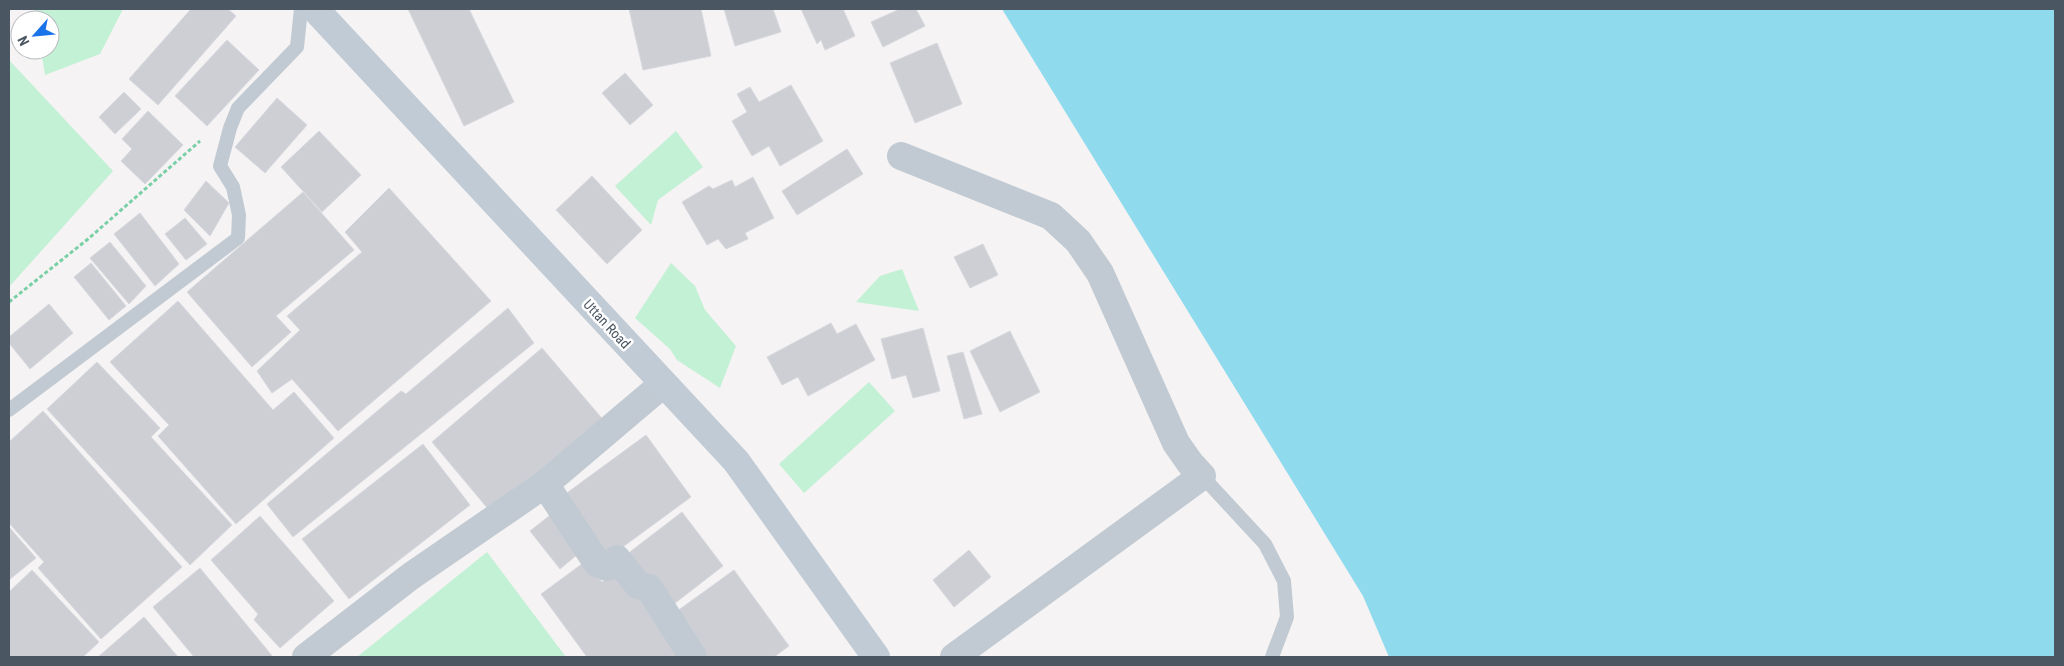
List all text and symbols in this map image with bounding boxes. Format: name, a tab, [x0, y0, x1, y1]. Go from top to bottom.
north arrow	[10, 10, 60, 60]
text: N	[14, 33, 32, 48]
street label: Uttan Road	[580, 296, 634, 352]

